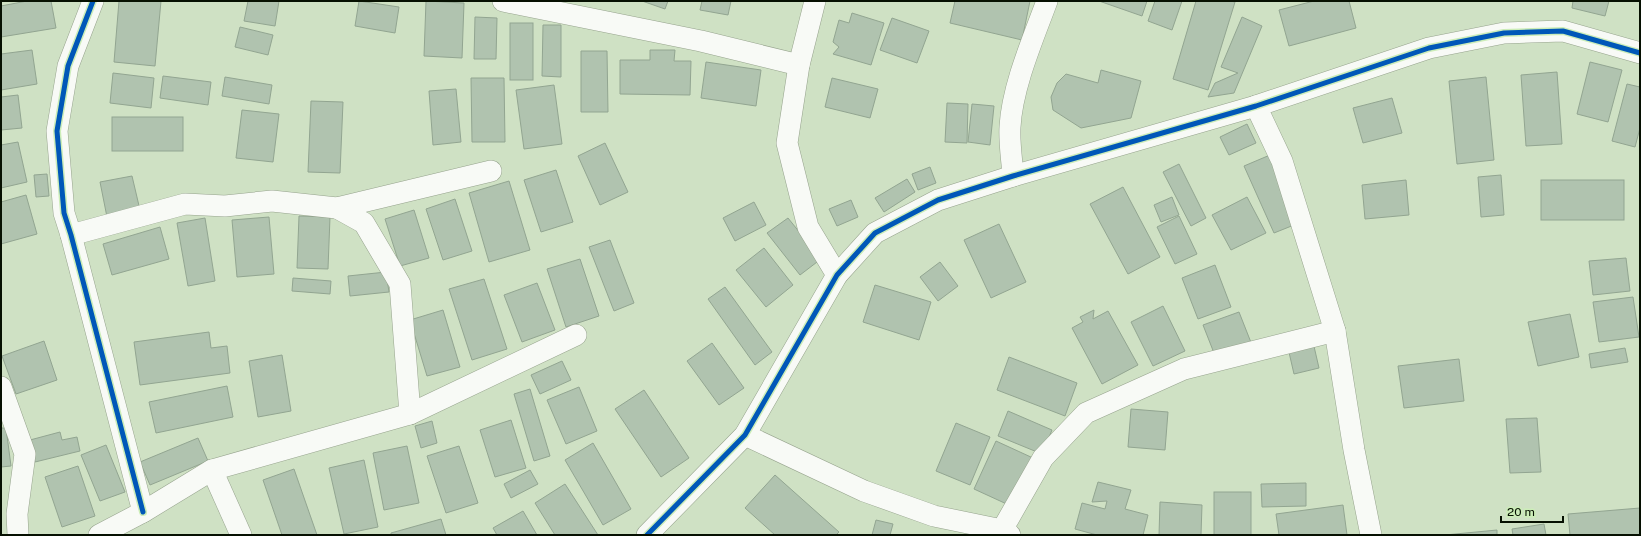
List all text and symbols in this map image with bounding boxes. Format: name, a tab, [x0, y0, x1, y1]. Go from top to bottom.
scale bar	[1501, 498, 1563, 524]
text: 20 m	[1507, 505, 1535, 519]

